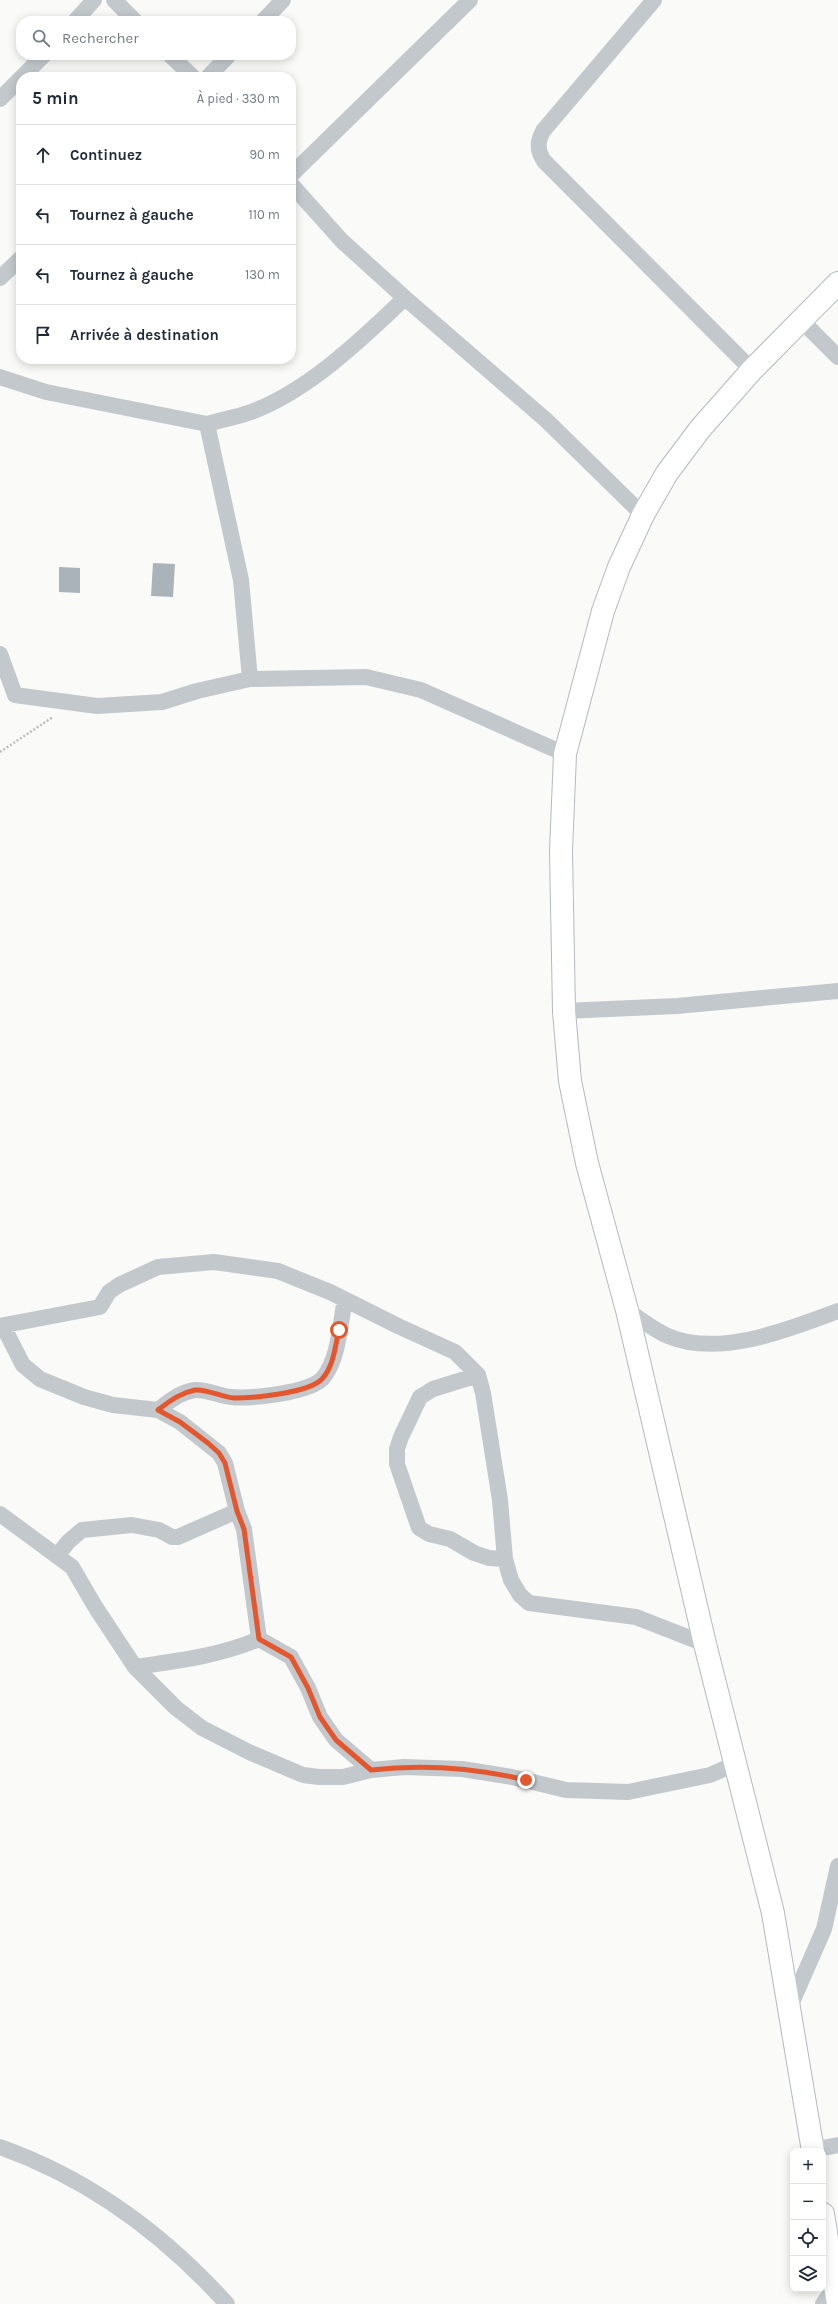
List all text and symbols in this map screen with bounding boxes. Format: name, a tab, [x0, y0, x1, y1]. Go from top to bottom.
search box	[16, 16, 296, 60]
icon: search	[30, 27, 52, 49]
text: Rechercher	[62, 29, 139, 47]
text: 5 min	[32, 88, 79, 108]
text: À pied · 330 m	[197, 91, 280, 106]
icon: ahead	[32, 144, 54, 166]
text: Continuez	[70, 146, 142, 164]
text: 90 m	[249, 147, 280, 162]
icon: left	[32, 204, 54, 226]
text: Tournez à gauche	[70, 206, 194, 224]
text: 110 m	[248, 207, 280, 222]
icon: left	[32, 264, 54, 286]
text: Tournez à gauche	[70, 266, 194, 284]
text: 130 m	[245, 267, 280, 282]
icon: arrive	[32, 324, 54, 346]
text: Arrivée à destination	[70, 326, 219, 344]
route start	[330, 1321, 348, 1339]
route end	[517, 1771, 535, 1789]
map controls	[790, 2148, 826, 2292]
button: +	[790, 2148, 826, 2184]
button: −	[790, 2184, 826, 2220]
button: locate	[790, 2220, 826, 2256]
button: layers	[790, 2256, 826, 2292]

